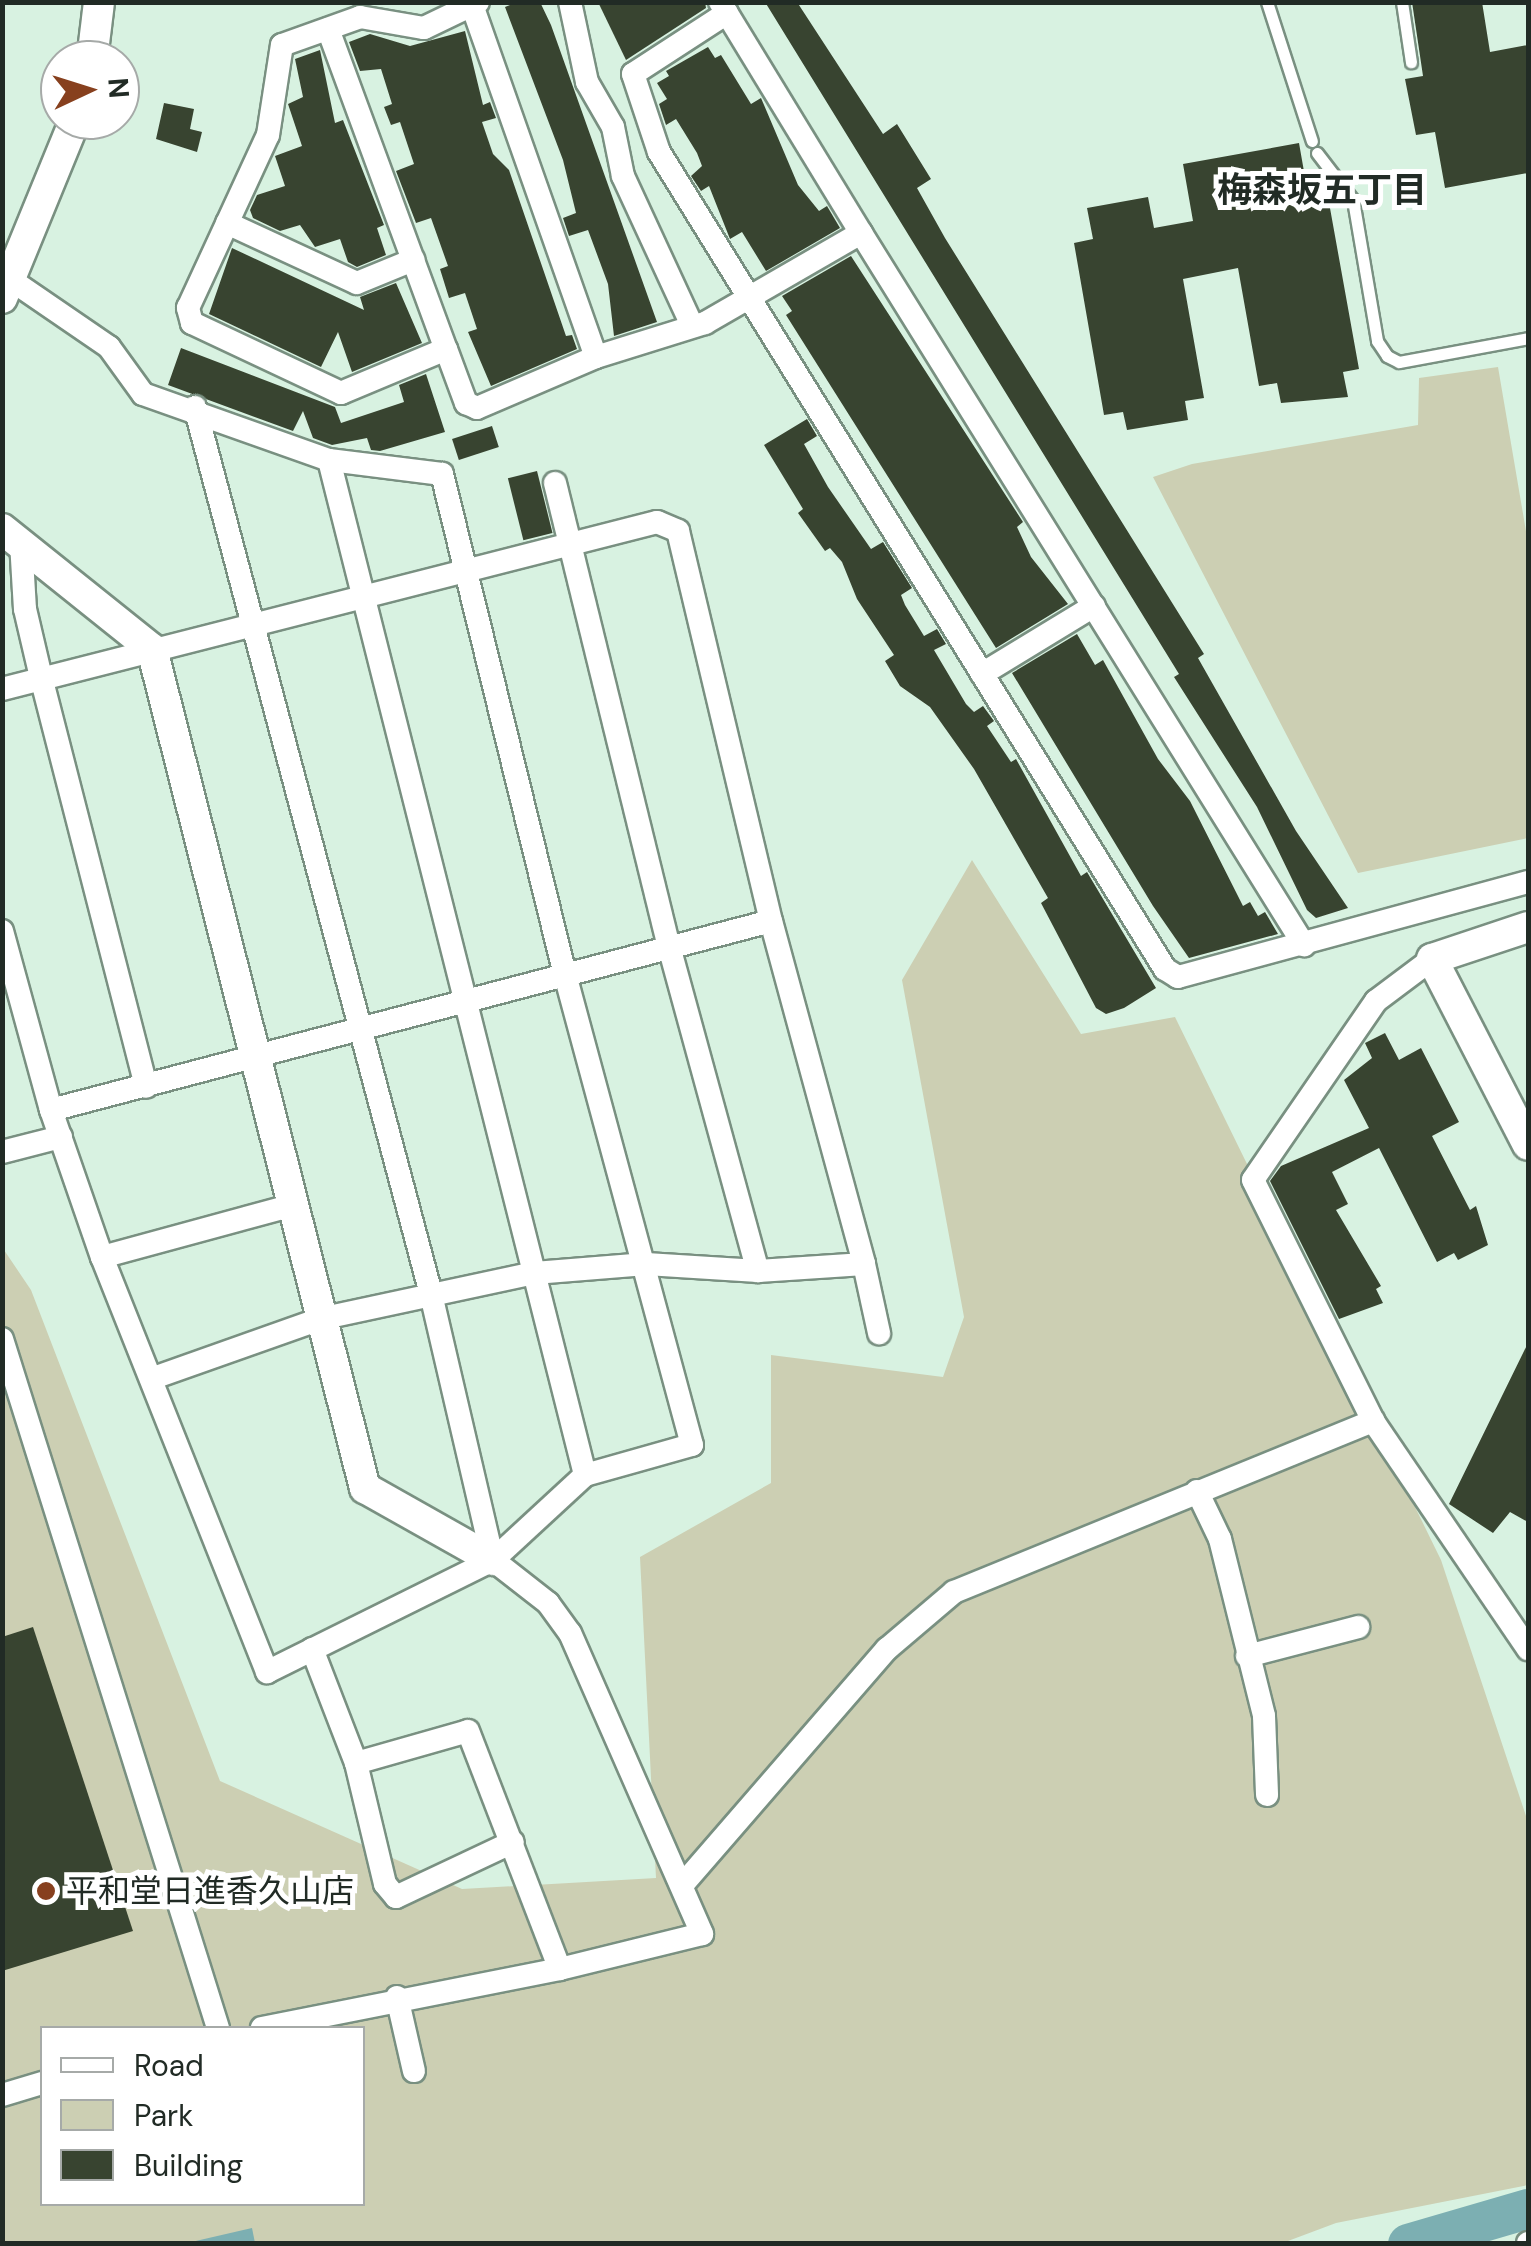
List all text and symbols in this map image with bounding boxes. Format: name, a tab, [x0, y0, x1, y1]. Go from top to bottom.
north arrow	[40, 40, 140, 140]
text: N	[99, 77, 138, 99]
district label: 梅森坂五丁目	[1217, 169, 1427, 211]
place label: 平和堂日進香久山店	[66, 1872, 354, 1910]
marker: 平和堂日進香久山店	[35, 1880, 57, 1902]
legend	[40, 2026, 365, 2206]
text: Road	[134, 2046, 204, 2085]
text: Park	[134, 2096, 193, 2135]
text: Building	[134, 2146, 243, 2185]

